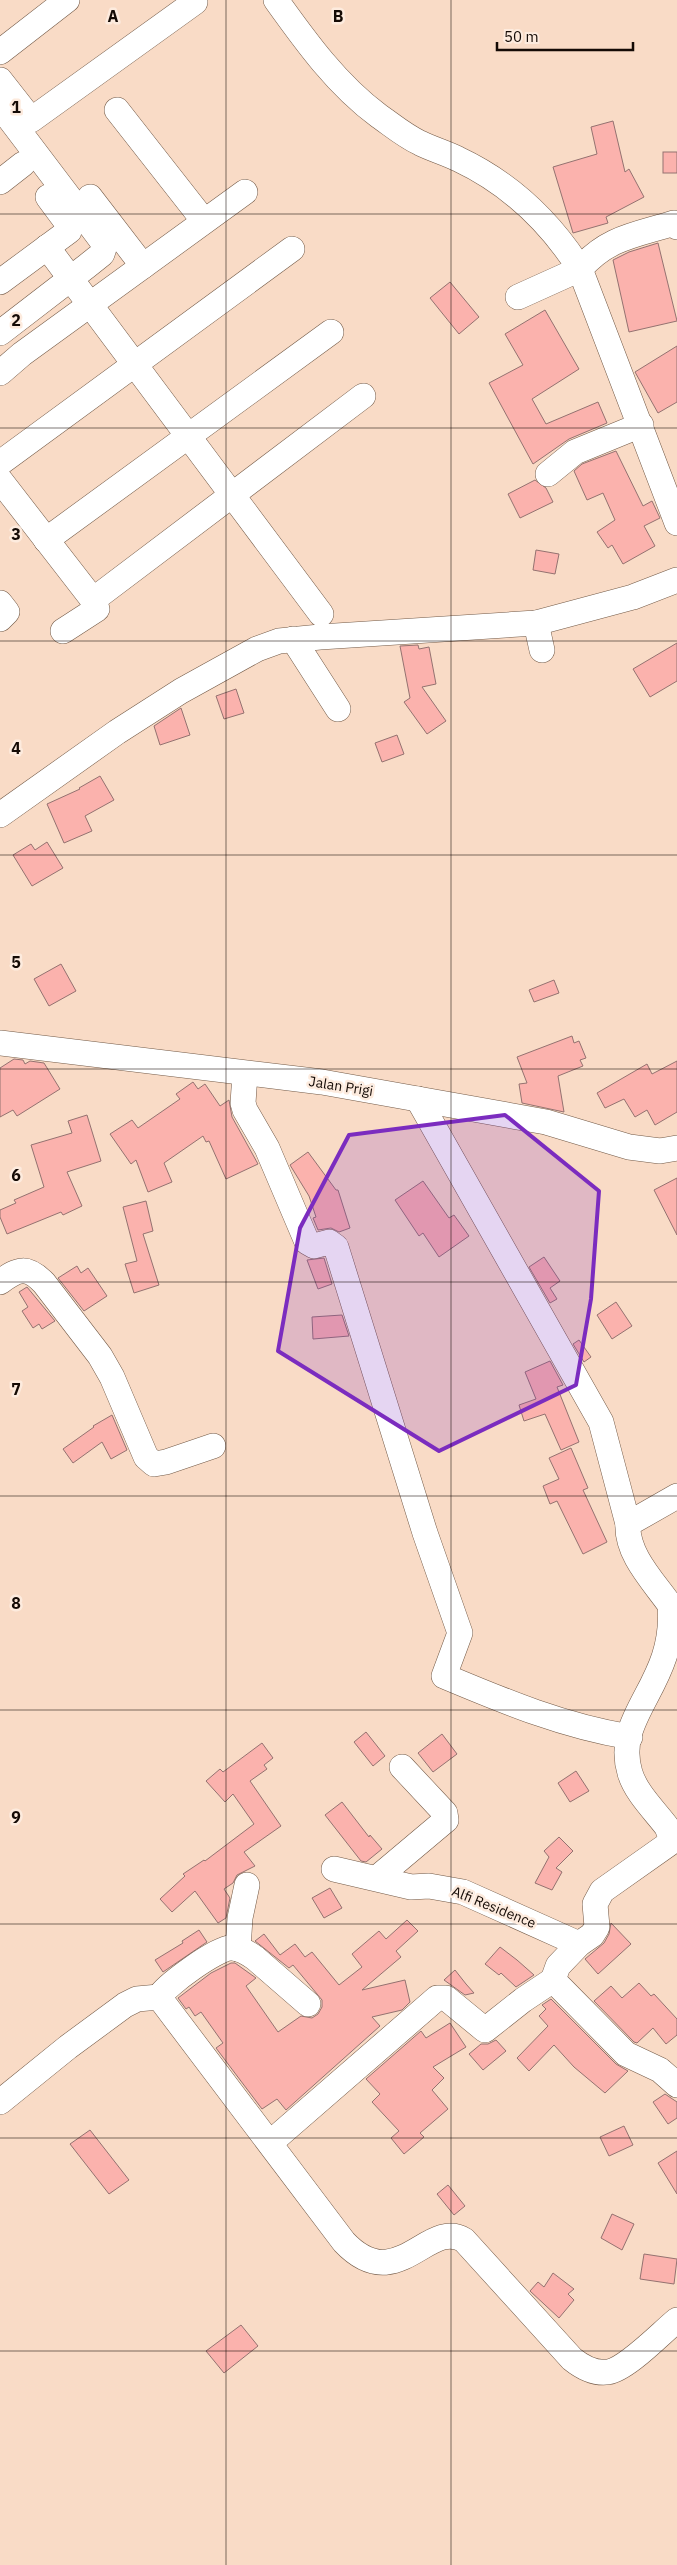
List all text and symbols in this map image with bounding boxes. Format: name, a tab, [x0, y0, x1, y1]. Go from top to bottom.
text: A	[108, 6, 119, 26]
text: B	[333, 6, 344, 26]
scale bar	[497, 20, 633, 52]
text: 50 m	[504, 27, 539, 46]
text: 1	[11, 97, 21, 117]
text: 2	[11, 310, 21, 330]
text: 3	[11, 524, 21, 544]
text: 4	[11, 738, 21, 758]
text: 5	[11, 952, 21, 972]
street label: Jalan Prigi	[307, 1072, 375, 1100]
text: 6	[11, 1165, 21, 1185]
text: 7	[11, 1379, 21, 1399]
text: 8	[11, 1593, 21, 1613]
text: 9	[11, 1807, 21, 1827]
street label: Alfi Residence	[449, 1882, 539, 1932]

